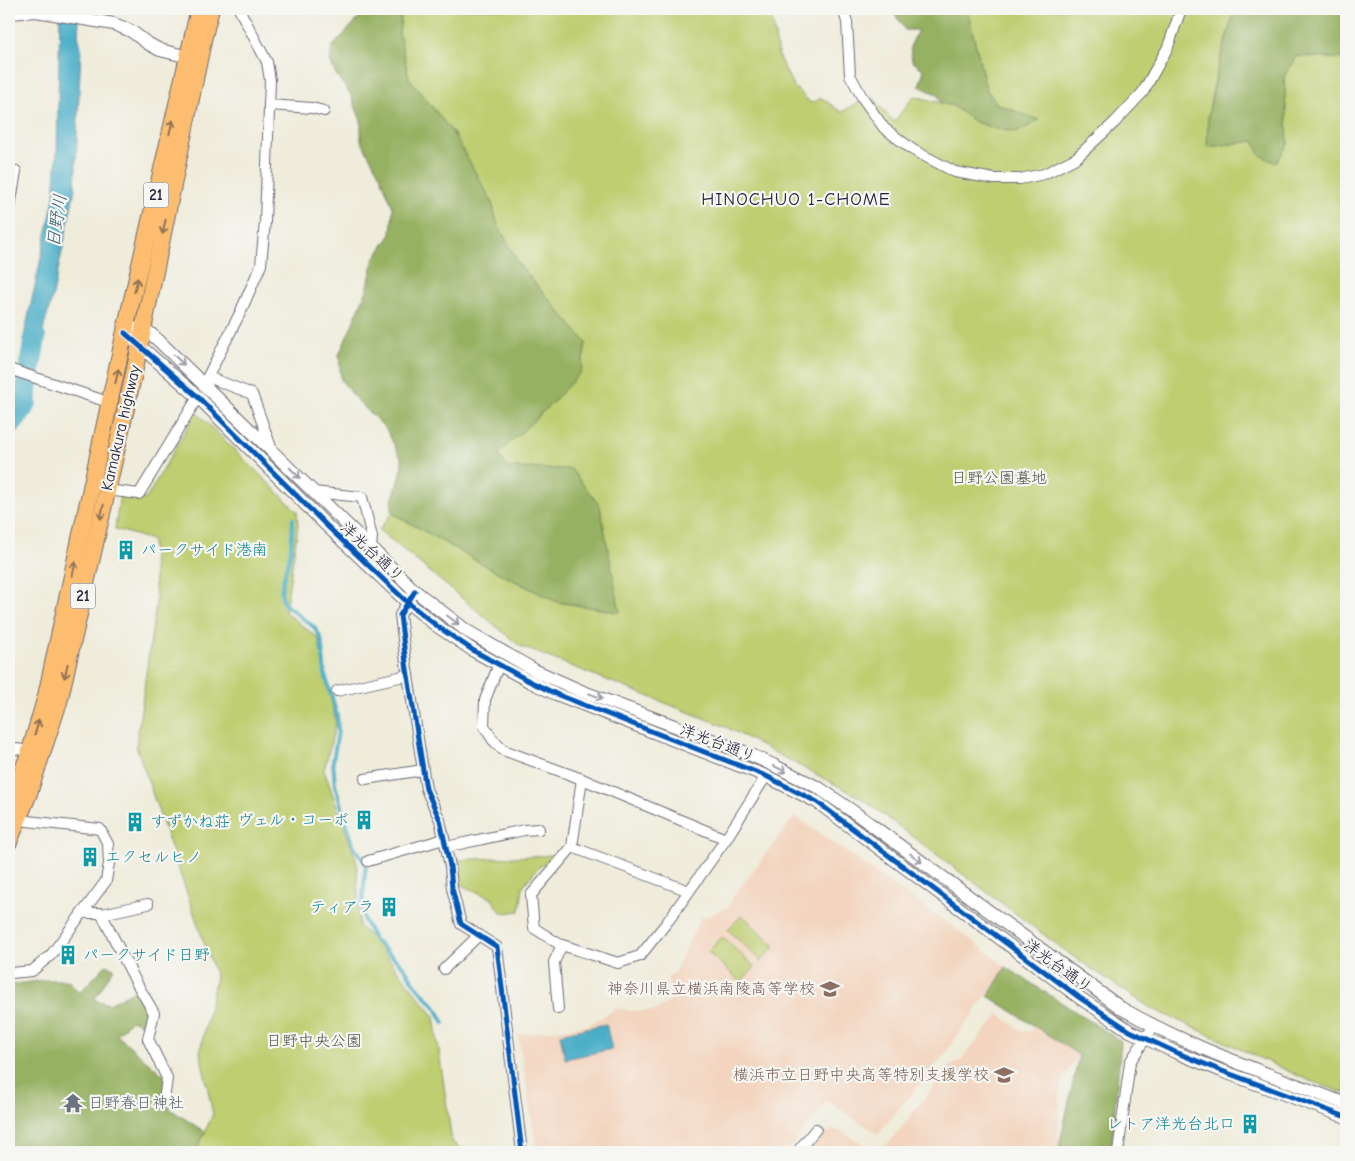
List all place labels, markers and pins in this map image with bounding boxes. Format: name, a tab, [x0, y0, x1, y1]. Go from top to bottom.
building icon: パークサイド港南	[115, 539, 137, 561]
place label: パークサイド港南	[141, 541, 268, 559]
building icon: ヴェル・コーポ	[353, 809, 375, 831]
building icon: すずかね荘	[124, 811, 146, 833]
place label: ヴェル・コーポ	[237, 811, 349, 829]
place label: すずかね荘	[150, 813, 230, 831]
building icon: エクセルヒノ	[79, 846, 101, 868]
place label: エクセルヒノ	[105, 848, 202, 866]
building icon: ティアラ	[378, 896, 400, 918]
place label: ティアラ	[310, 898, 374, 916]
building icon: パークサイド日野	[57, 944, 79, 966]
place label: パークサイド日野	[83, 946, 210, 964]
school or university icon: 神奈川県立横浜南陵高等学校	[819, 978, 841, 1000]
place label: 神奈川県立横浜南陵高等学校	[607, 980, 815, 998]
school or university icon: 横浜市立日野中央高等特別支援学校	[993, 1064, 1015, 1086]
place label: 横浜市立日野中央高等特別支援学校	[733, 1066, 989, 1084]
temple icon: 日野春日神社	[62, 1092, 84, 1114]
place label: 日野春日神社	[88, 1094, 184, 1112]
building icon: レトア洋光台北口	[1239, 1113, 1261, 1135]
place label: レトア洋光台北口	[1107, 1115, 1235, 1133]

